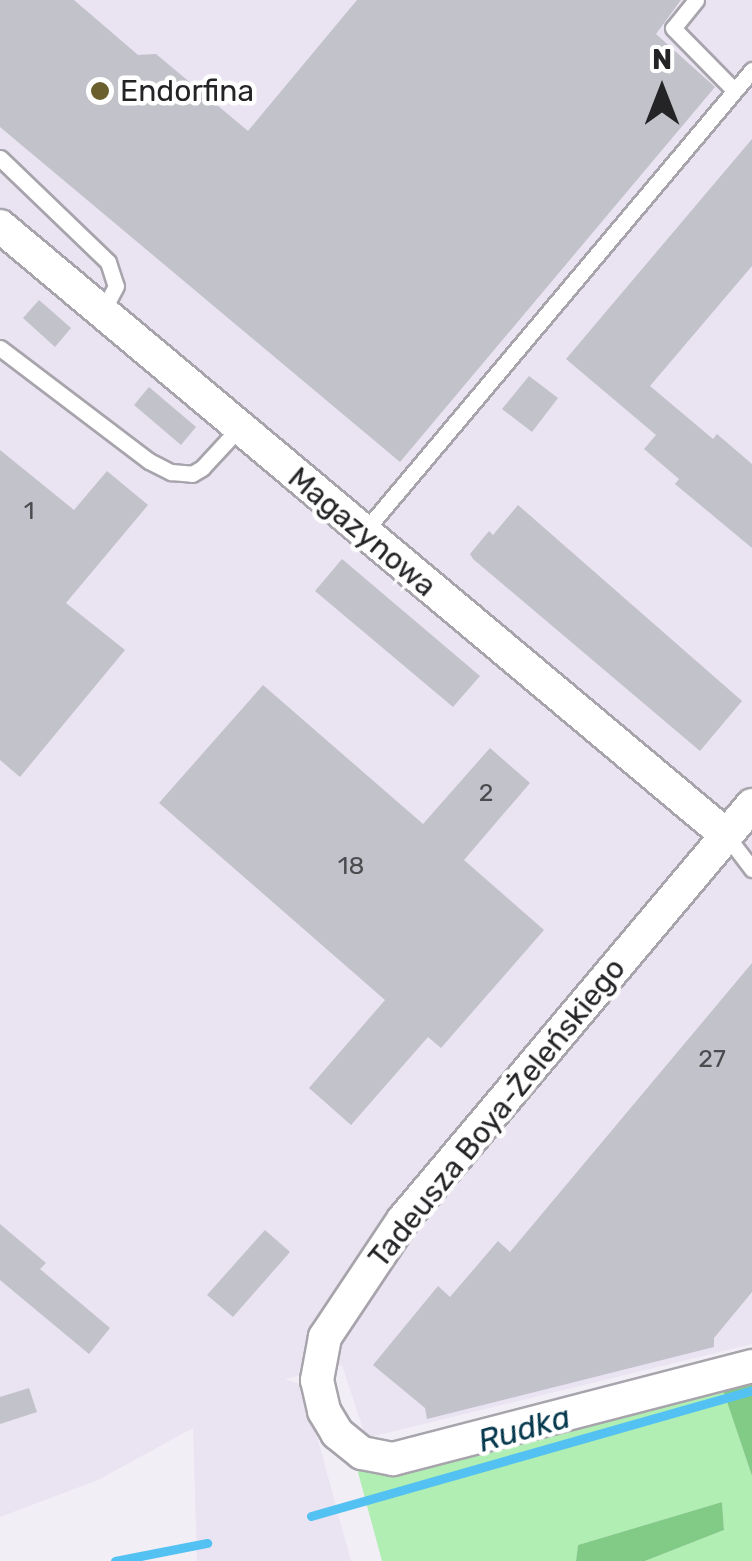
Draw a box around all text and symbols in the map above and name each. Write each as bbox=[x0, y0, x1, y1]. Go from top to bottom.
north arrow bbox=[612, 40, 712, 140]
text: N bbox=[652, 43, 672, 76]
place label: Endorfina bbox=[120, 73, 254, 109]
marker: Endorfina bbox=[89, 80, 111, 102]
street label: Magazynowa bbox=[281, 460, 443, 604]
house number: 1 bbox=[24, 496, 34, 526]
house number: 2 bbox=[479, 778, 493, 808]
house number: 18 bbox=[338, 851, 364, 881]
street label: Tadeusza Boya-Żeleńskiego bbox=[361, 951, 633, 1275]
house number: 27 bbox=[698, 1044, 726, 1074]
water label: Rudka bbox=[473, 1398, 575, 1460]

